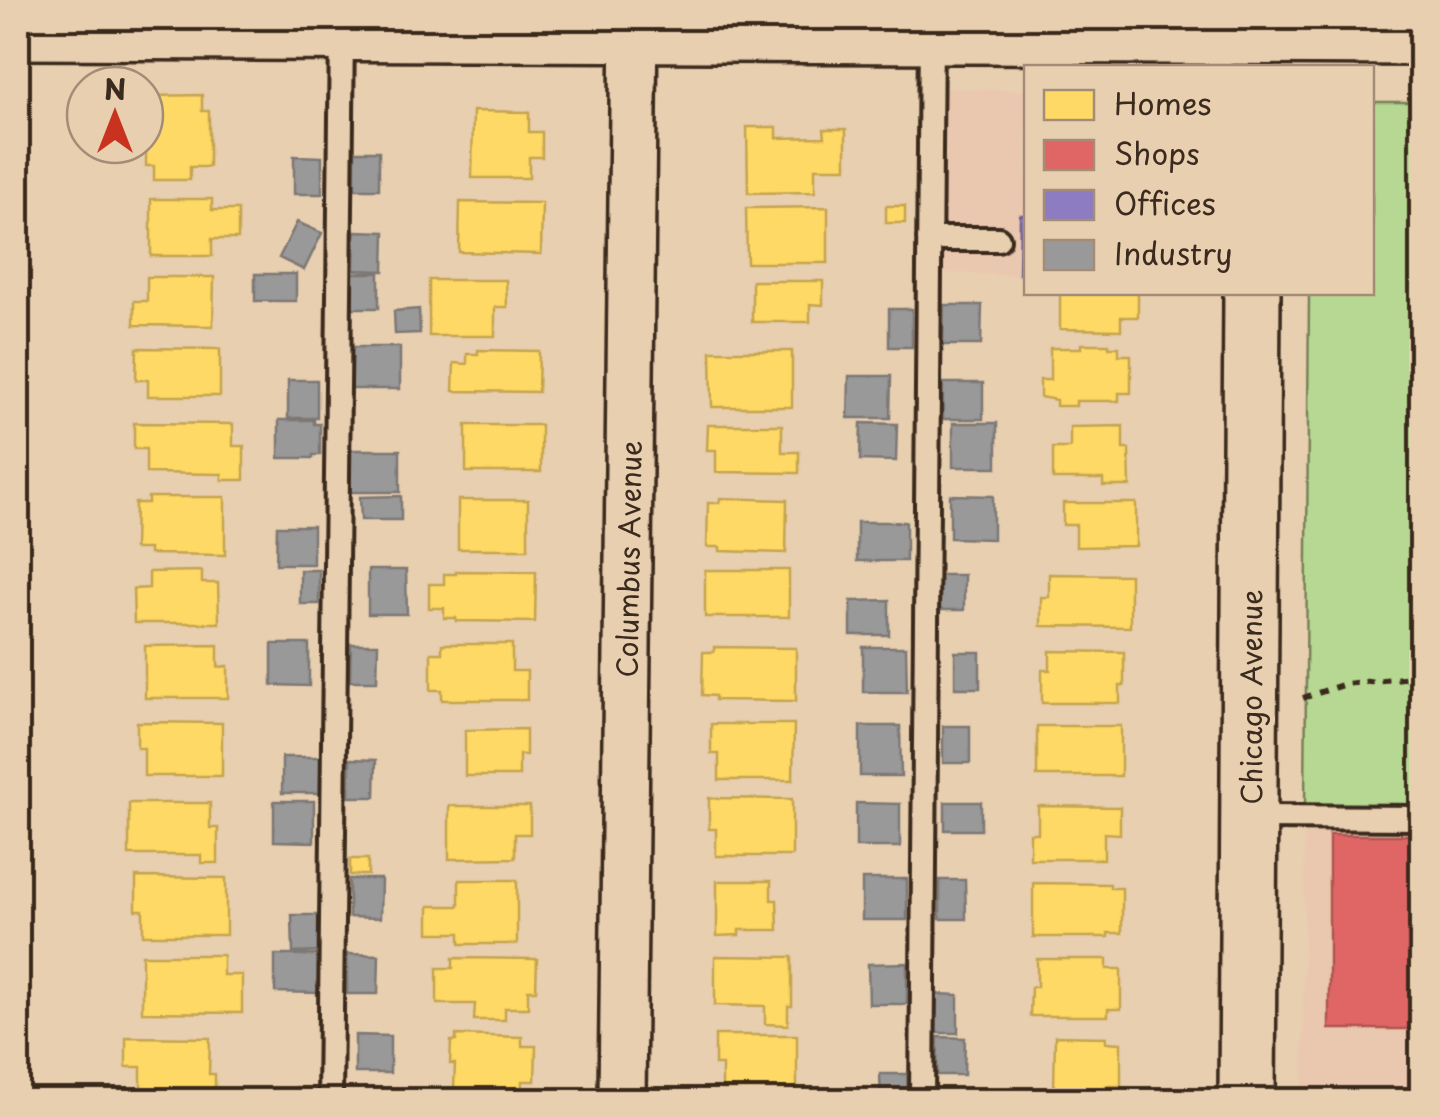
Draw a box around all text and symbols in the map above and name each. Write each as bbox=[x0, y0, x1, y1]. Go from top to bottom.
north arrow bbox=[65, 65, 165, 165]
legend bbox=[1024, 65, 1374, 295]
text: N bbox=[104, 67, 126, 110]
text: Homes bbox=[1114, 80, 1211, 125]
text: Shops bbox=[1114, 130, 1200, 175]
text: Offices bbox=[1114, 180, 1216, 225]
text: Industry bbox=[1114, 230, 1233, 275]
street label: Columbus Avenue bbox=[604, 440, 652, 678]
street label: Chicago Avenue bbox=[1229, 589, 1272, 805]

